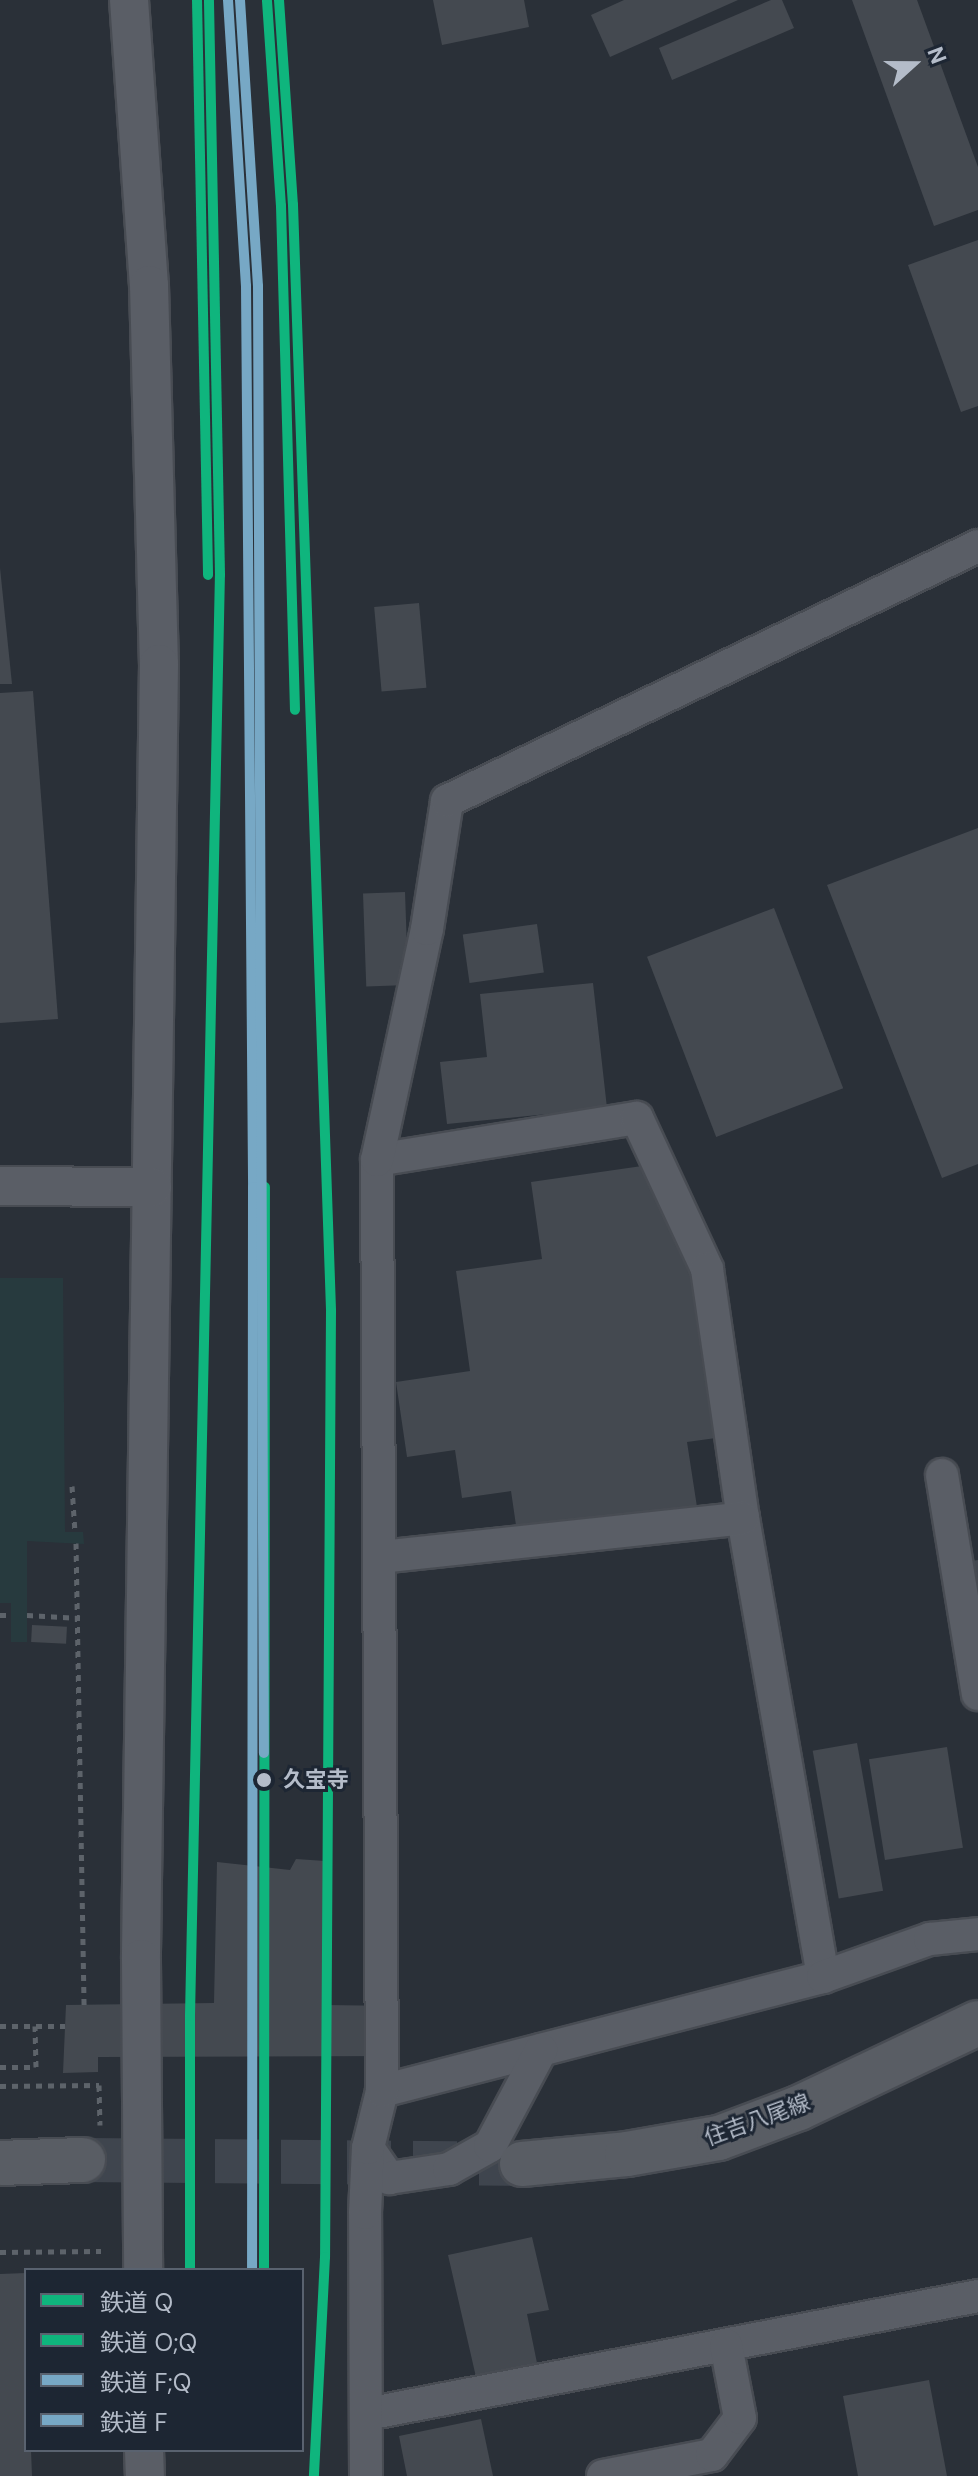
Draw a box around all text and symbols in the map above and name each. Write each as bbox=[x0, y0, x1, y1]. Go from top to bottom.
north arrow bbox=[874, 24, 954, 104]
text: N bbox=[920, 43, 953, 68]
place label: 久宝寺 bbox=[283, 1767, 349, 1793]
marker: 久宝寺 bbox=[252, 1768, 276, 1792]
street label: 住吉八尾線 bbox=[701, 2089, 813, 2151]
legend bbox=[24, 2268, 304, 2452]
text: 鉄道 Q bbox=[100, 2287, 173, 2318]
text: 鉄道 O;Q bbox=[100, 2327, 197, 2358]
text: 鉄道 F;Q bbox=[100, 2367, 191, 2398]
text: 鉄道 F bbox=[100, 2407, 167, 2438]

